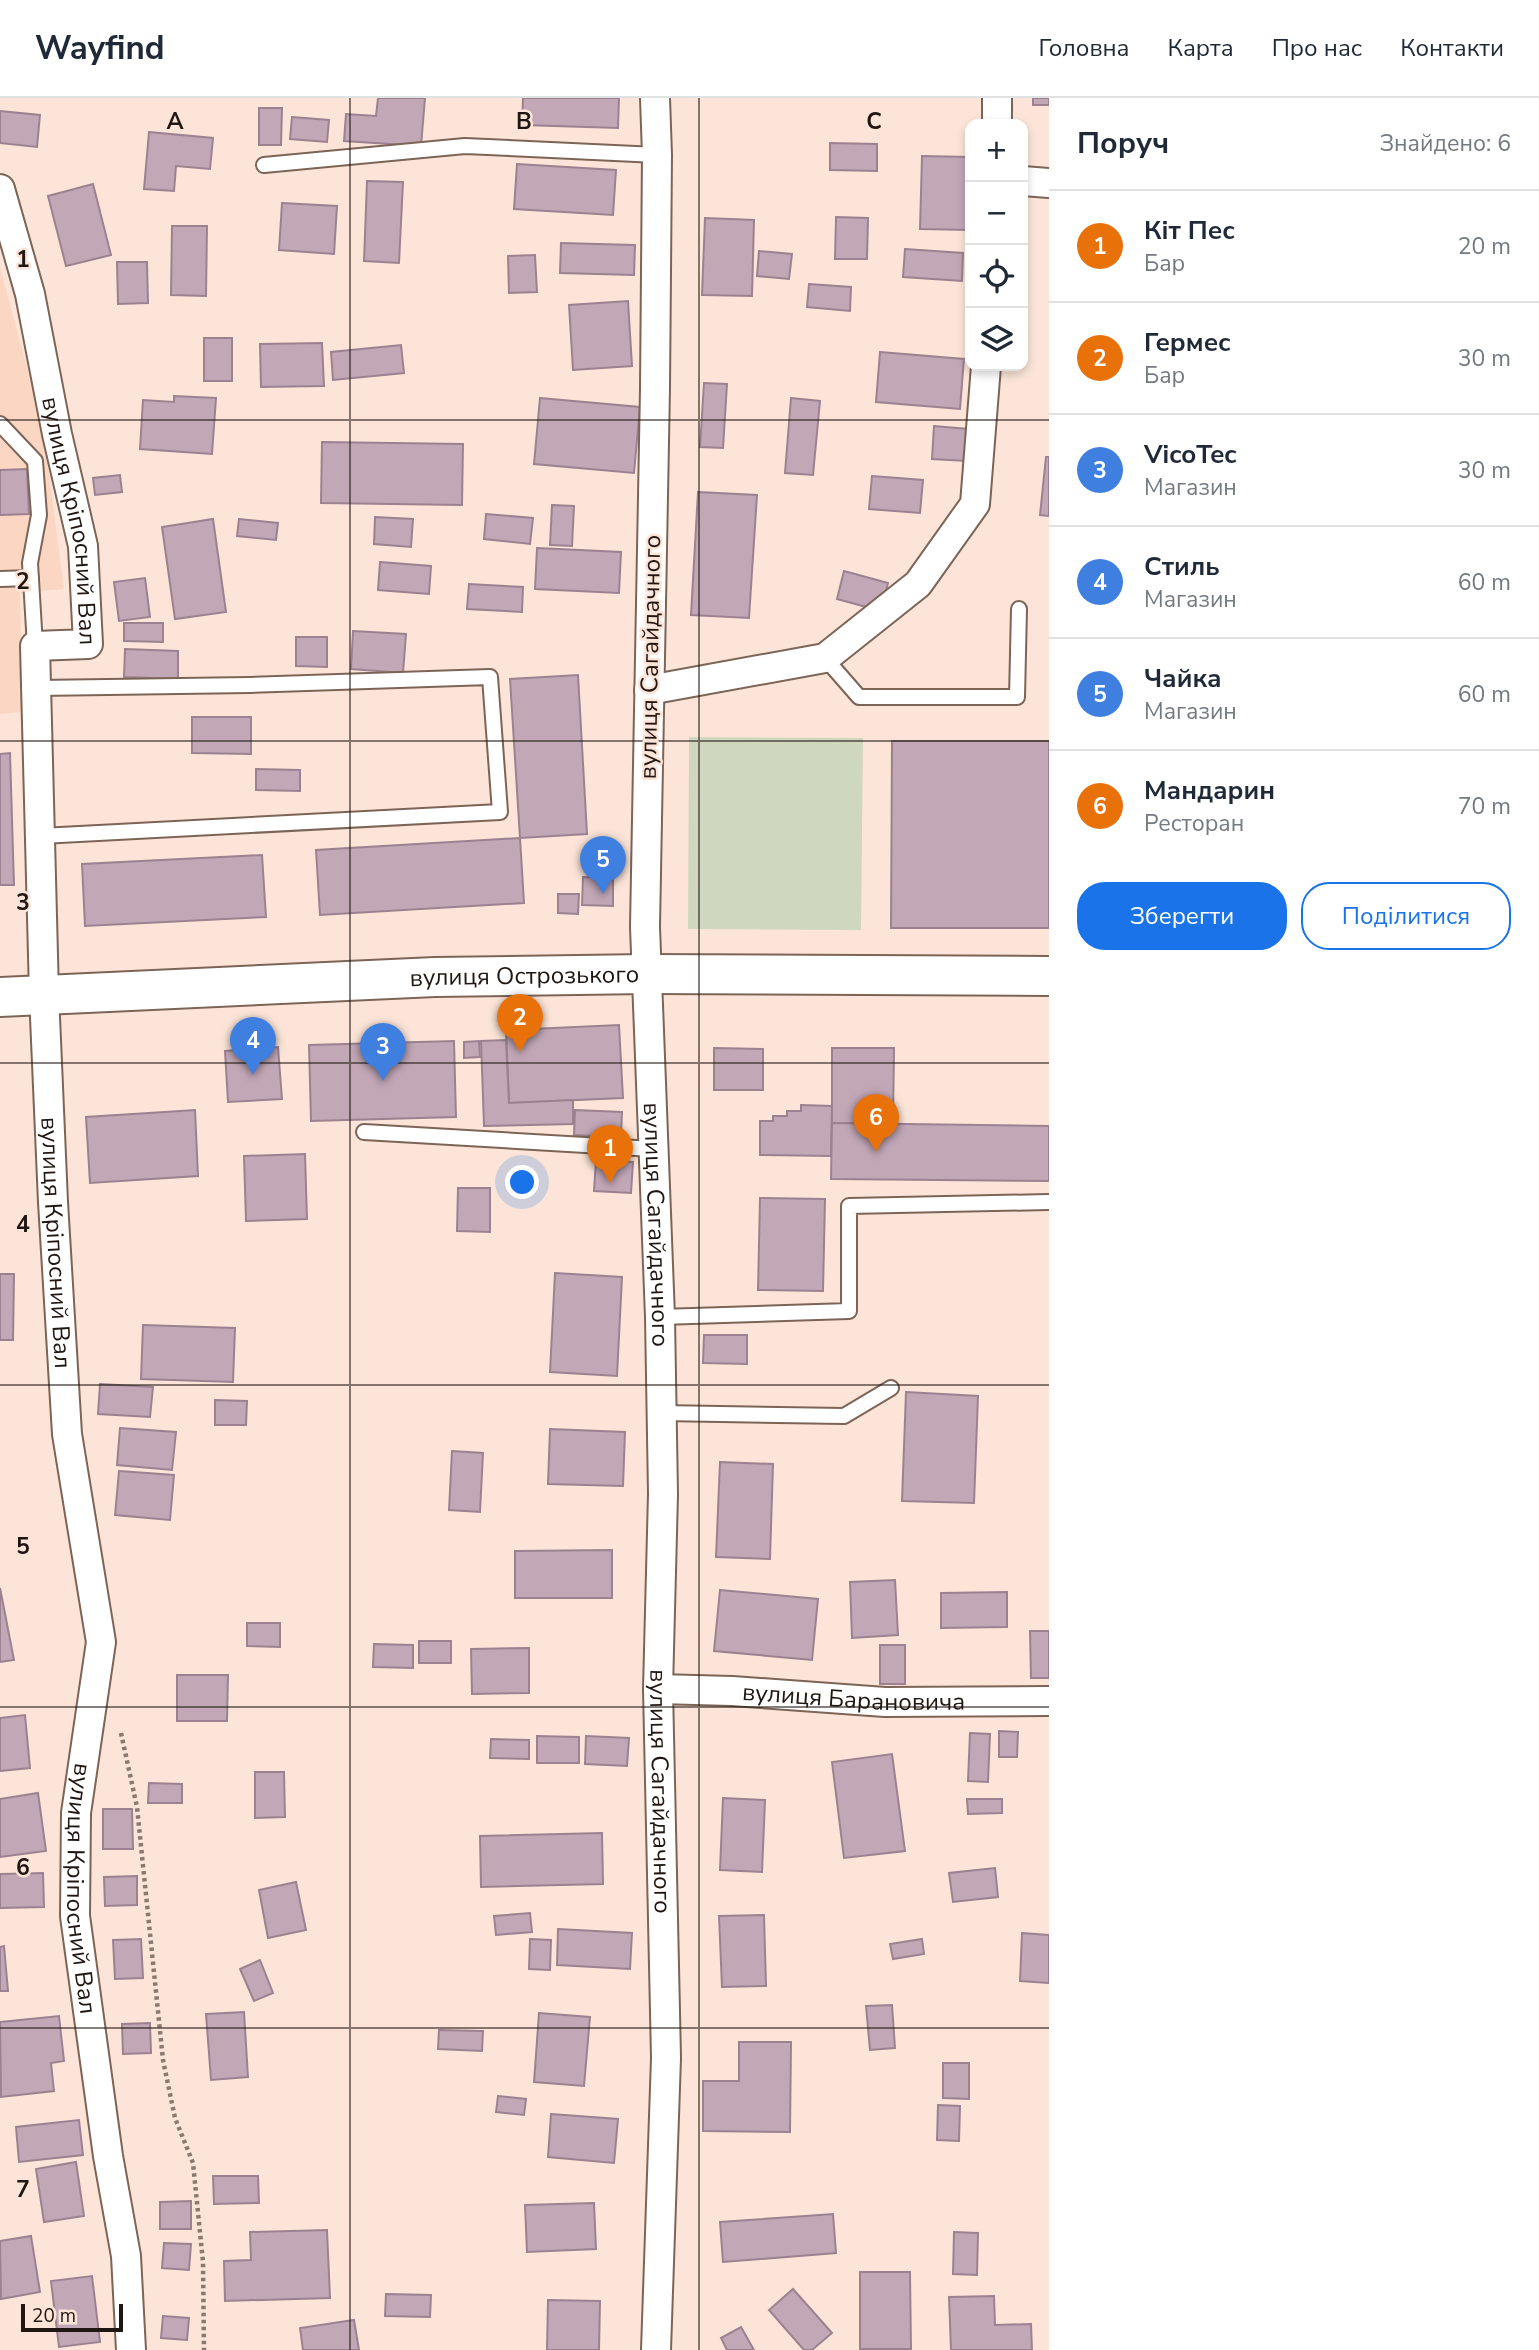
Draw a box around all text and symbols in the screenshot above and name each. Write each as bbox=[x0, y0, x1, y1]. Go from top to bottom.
text: Wayfind bbox=[35, 26, 165, 71]
text: Головна bbox=[1039, 32, 1130, 64]
text: Карта bbox=[1168, 32, 1234, 64]
text: Про нас bbox=[1272, 32, 1362, 64]
text: Контакти bbox=[1400, 32, 1504, 64]
text: A bbox=[166, 106, 184, 137]
text: B bbox=[516, 106, 532, 137]
text: C bbox=[866, 106, 882, 137]
map controls bbox=[965, 119, 1028, 371]
button: + bbox=[965, 119, 1028, 182]
text: Поруч bbox=[1077, 123, 1169, 164]
text: Знайдено: 6 bbox=[1379, 128, 1511, 159]
button: − bbox=[965, 182, 1028, 245]
text: Кіт Пес bbox=[1144, 213, 1235, 248]
text: 1 bbox=[1093, 231, 1107, 262]
text: 20 m bbox=[1458, 231, 1511, 262]
text: 1 bbox=[16, 244, 30, 275]
button: locate bbox=[965, 245, 1028, 308]
text: Бар bbox=[1144, 248, 1185, 279]
button: layers bbox=[965, 308, 1028, 371]
text: Гермес bbox=[1144, 325, 1231, 360]
text: 2 bbox=[1093, 343, 1107, 374]
text: 30 m bbox=[1458, 343, 1511, 374]
text: Бар bbox=[1144, 360, 1185, 391]
street label: вулиця Кріпосний Вал bbox=[34, 394, 104, 646]
text: VicoTec bbox=[1144, 437, 1237, 472]
text: 3 bbox=[1093, 455, 1107, 486]
text: 30 m bbox=[1458, 455, 1511, 486]
text: Магазин bbox=[1144, 472, 1237, 503]
street label: вулиця Сагайдачного bbox=[632, 534, 668, 780]
text: Стиль bbox=[1144, 549, 1220, 584]
text: 2 bbox=[16, 566, 30, 597]
text: 4 bbox=[1093, 567, 1107, 598]
text: 60 m bbox=[1458, 567, 1511, 598]
text: Магазин bbox=[1144, 584, 1237, 615]
text: Чайка bbox=[1144, 661, 1222, 696]
text: 5 bbox=[1093, 679, 1107, 710]
text: 60 m bbox=[1458, 679, 1511, 710]
text: Магазин bbox=[1144, 696, 1237, 727]
text: Мандарин bbox=[1144, 773, 1275, 808]
text: 6 bbox=[1093, 791, 1107, 822]
text: 70 m bbox=[1458, 791, 1511, 822]
text: Ресторан bbox=[1144, 808, 1244, 839]
pin: 5 bbox=[580, 836, 626, 894]
button: Зберегти bbox=[1077, 882, 1287, 950]
button: Поділитися bbox=[1301, 882, 1511, 950]
text: 3 bbox=[16, 887, 30, 918]
street label: вулиця Острозького bbox=[409, 958, 640, 994]
pin: 2 bbox=[497, 994, 543, 1052]
pin: 4 bbox=[230, 1017, 276, 1075]
pin: 3 bbox=[360, 1023, 406, 1081]
pin: 6 bbox=[853, 1094, 899, 1152]
street label: вулиця Сагайдачного bbox=[636, 1102, 677, 1347]
street label: вулиця Кріпосний Вал bbox=[33, 1116, 79, 1369]
pin: 1 bbox=[587, 1125, 633, 1183]
your location bbox=[505, 1165, 539, 1199]
text: 4 bbox=[16, 1209, 30, 1240]
text: 5 bbox=[16, 1531, 30, 1562]
street label: вулиця Сагайдачного bbox=[642, 1669, 679, 1914]
street label: вулиця Барановича bbox=[741, 1676, 965, 1718]
street label: вулиця Кріпосний Вал bbox=[59, 1761, 104, 2016]
text: 6 bbox=[16, 1852, 30, 1883]
text: 7 bbox=[16, 2174, 30, 2205]
scale bar bbox=[21, 2301, 122, 2333]
text: 20 m bbox=[32, 2303, 76, 2329]

